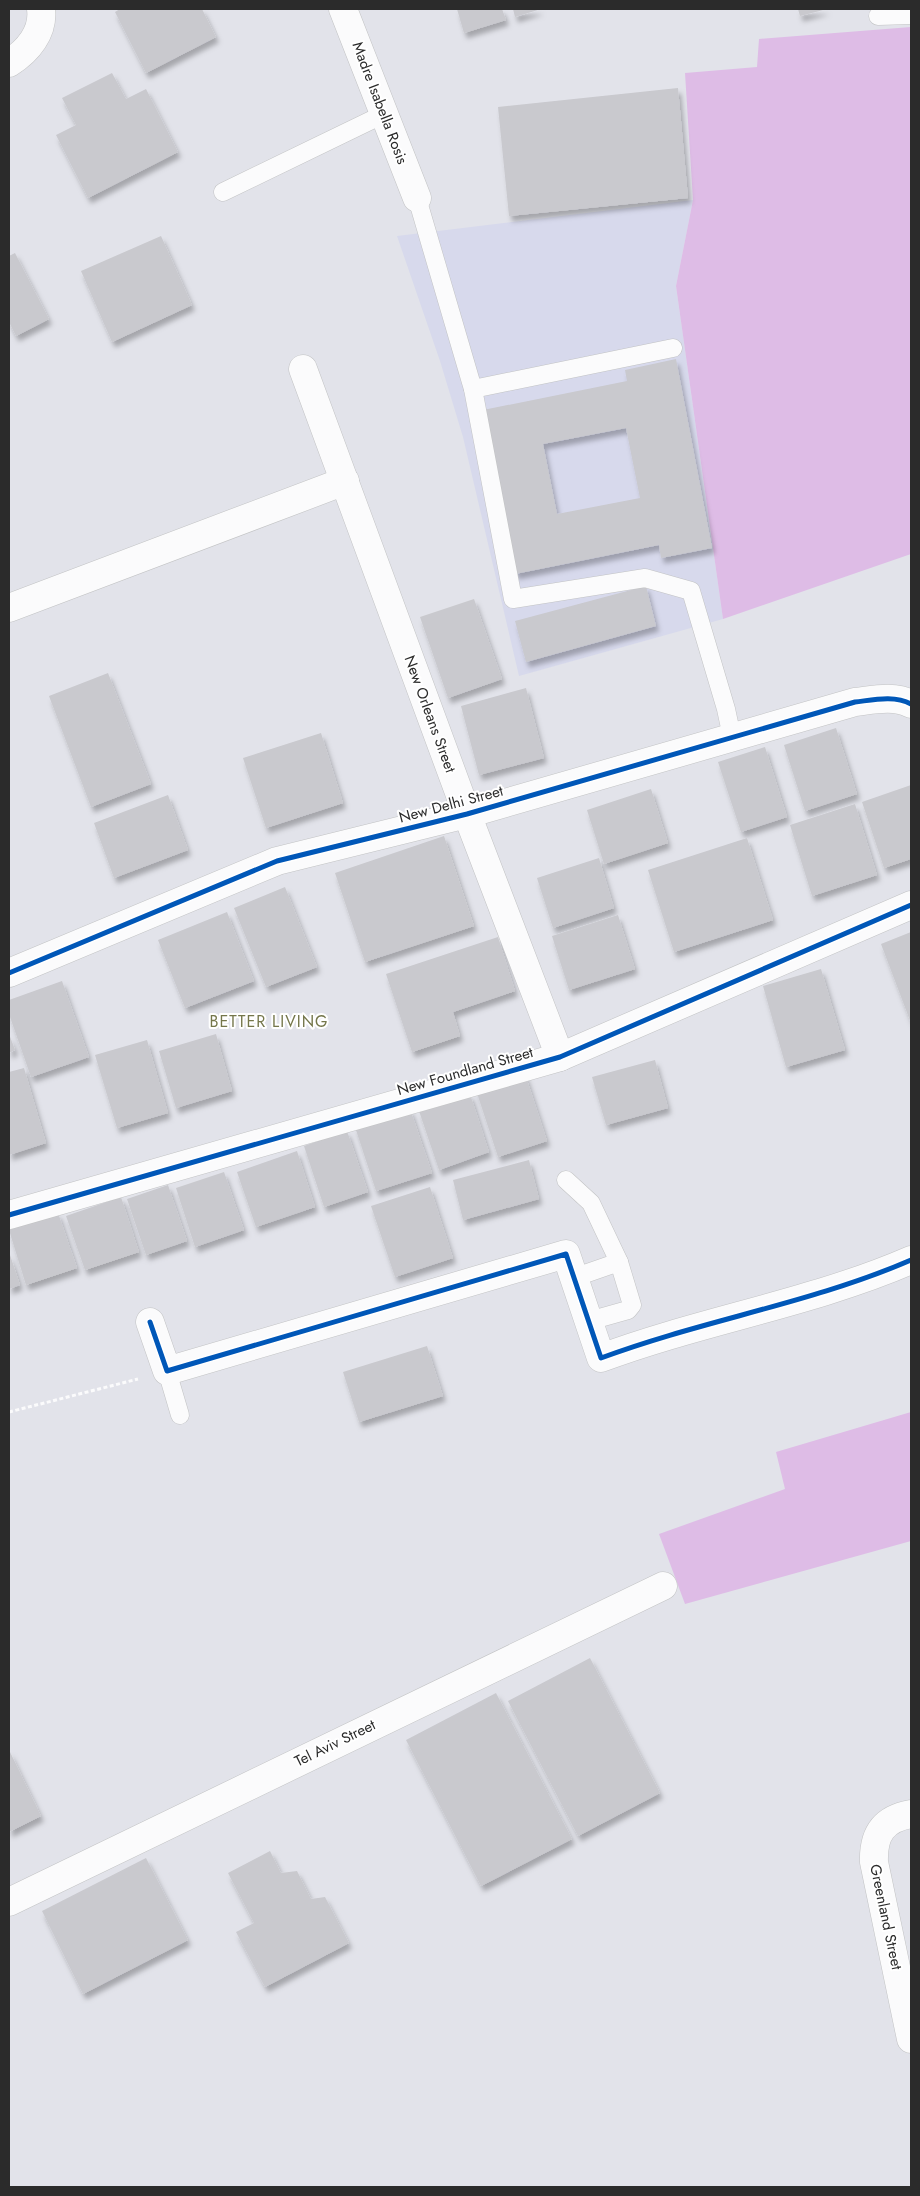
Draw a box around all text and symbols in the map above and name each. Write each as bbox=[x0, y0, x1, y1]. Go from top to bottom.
street label: Madre Isabella Rosis bbox=[347, 39, 413, 167]
street label: New Orleans Street bbox=[399, 652, 462, 776]
street label: New Delhi Street bbox=[396, 779, 506, 829]
district label: BETTER LIVING bbox=[209, 1010, 329, 1033]
street label: New Foundland Street bbox=[394, 1041, 536, 1101]
street label: Tel Aviv Street bbox=[291, 1714, 380, 1772]
street label: Greenland Street bbox=[864, 1862, 908, 1972]

